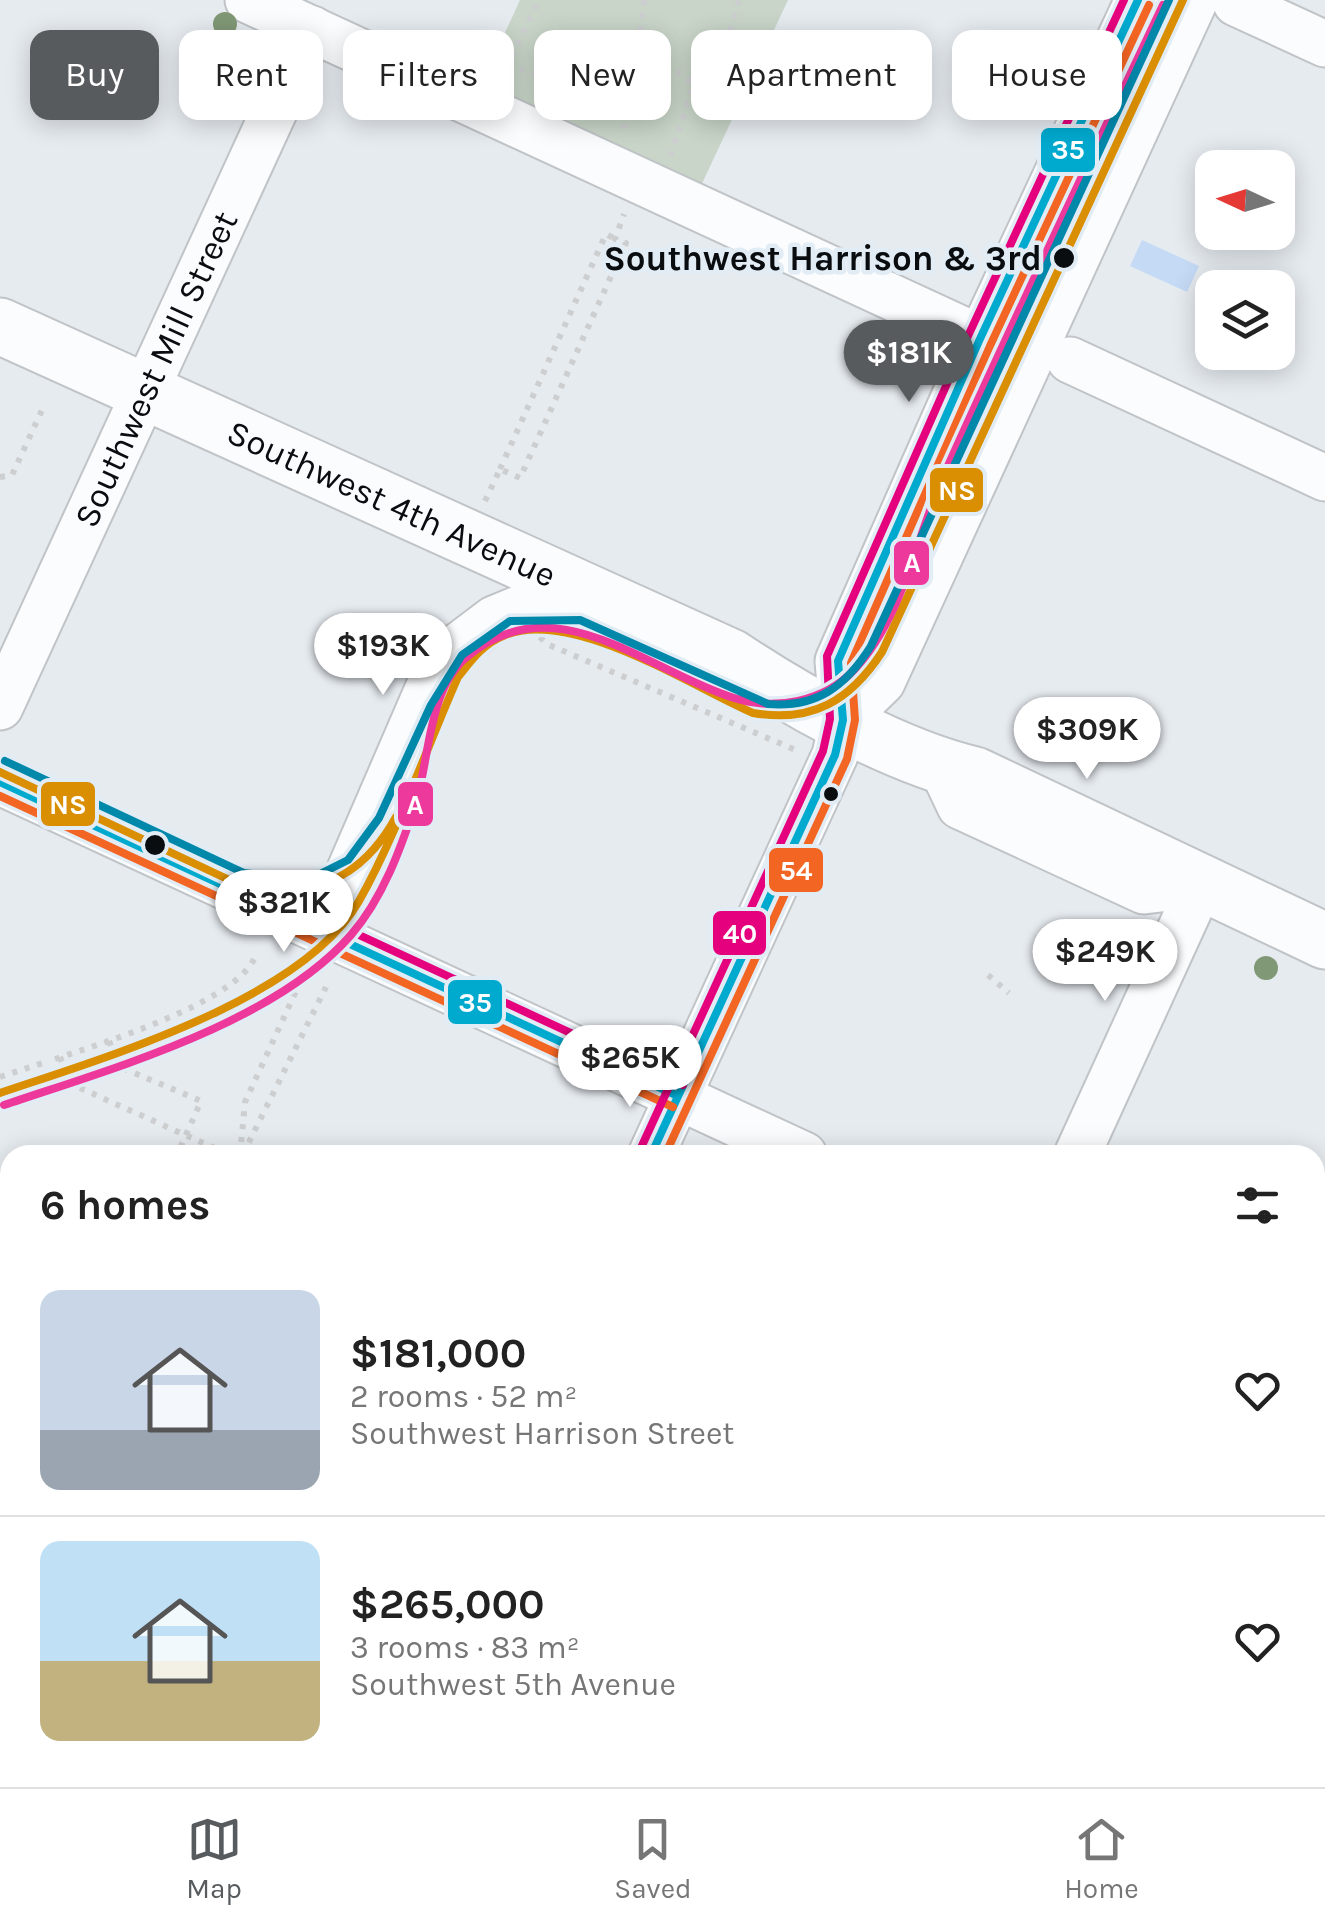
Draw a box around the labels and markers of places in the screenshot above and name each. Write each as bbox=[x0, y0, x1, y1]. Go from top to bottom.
place label: Southwest Harrison & 3rd bbox=[603, 238, 1042, 279]
marker: Southwest Harrison & 3rd bbox=[1051, 245, 1077, 271]
pin: $181K bbox=[839, 320, 979, 405]
pin: $193K bbox=[313, 613, 453, 698]
pin: $309K bbox=[1017, 697, 1157, 782]
unlabelled marker bbox=[821, 784, 841, 804]
unlabelled marker bbox=[142, 832, 168, 858]
pin: $321K bbox=[214, 870, 354, 955]
pin: $249K bbox=[1035, 919, 1175, 1004]
pin: $265K bbox=[560, 1025, 700, 1110]

